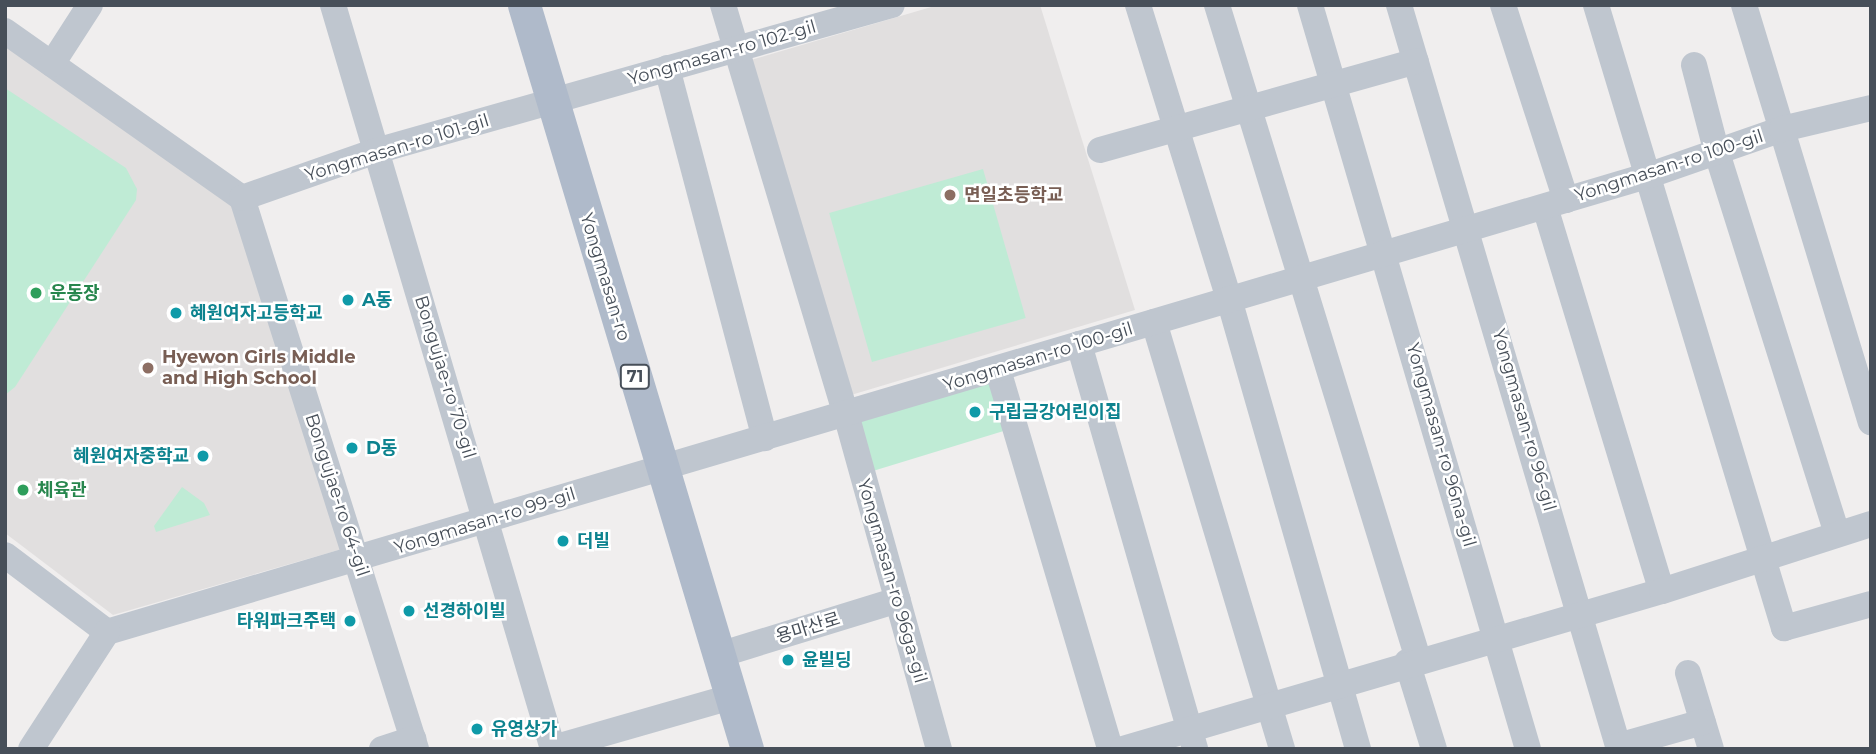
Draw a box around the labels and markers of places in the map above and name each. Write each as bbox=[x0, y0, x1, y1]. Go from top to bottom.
place label: 면일초등학교 bbox=[964, 184, 1063, 206]
marker: 면일초등학교 bbox=[942, 187, 958, 203]
place label: 운동장 bbox=[50, 282, 100, 304]
marker: 운동장 bbox=[28, 285, 44, 301]
place label: A동 bbox=[362, 289, 392, 311]
marker: A동 bbox=[340, 292, 356, 308]
place label: 혜원여자고등학교 bbox=[190, 302, 322, 324]
marker: 혜원여자고등학교 bbox=[168, 305, 184, 321]
place label: Hyewon Girls Middle and High School bbox=[162, 347, 355, 390]
marker: Hyewon Girls Middle and High School bbox=[140, 360, 156, 376]
place label: 구립금강어린이집 bbox=[989, 401, 1121, 423]
marker: 구립금강어린이집 bbox=[967, 404, 983, 420]
place label: D동 bbox=[366, 437, 397, 459]
marker: D동 bbox=[344, 440, 360, 456]
place label: 혜원여자중학교 bbox=[73, 445, 189, 467]
marker: 혜원여자중학교 bbox=[195, 448, 211, 464]
place label: 체육관 bbox=[37, 479, 87, 501]
marker: 체육관 bbox=[15, 482, 31, 498]
place label: 더빌 bbox=[577, 530, 610, 552]
marker: 더빌 bbox=[555, 533, 571, 549]
place label: 선경하이빌 bbox=[423, 600, 506, 622]
marker: 선경하이빌 bbox=[401, 603, 417, 619]
place label: 타워파크주택 bbox=[237, 610, 336, 632]
marker: 타워파크주택 bbox=[342, 613, 358, 629]
place label: 윤빌딩 bbox=[802, 649, 852, 671]
marker: 윤빌딩 bbox=[780, 652, 796, 668]
place label: 유영상가 bbox=[491, 718, 557, 740]
marker: 유영상가 bbox=[469, 721, 485, 737]

